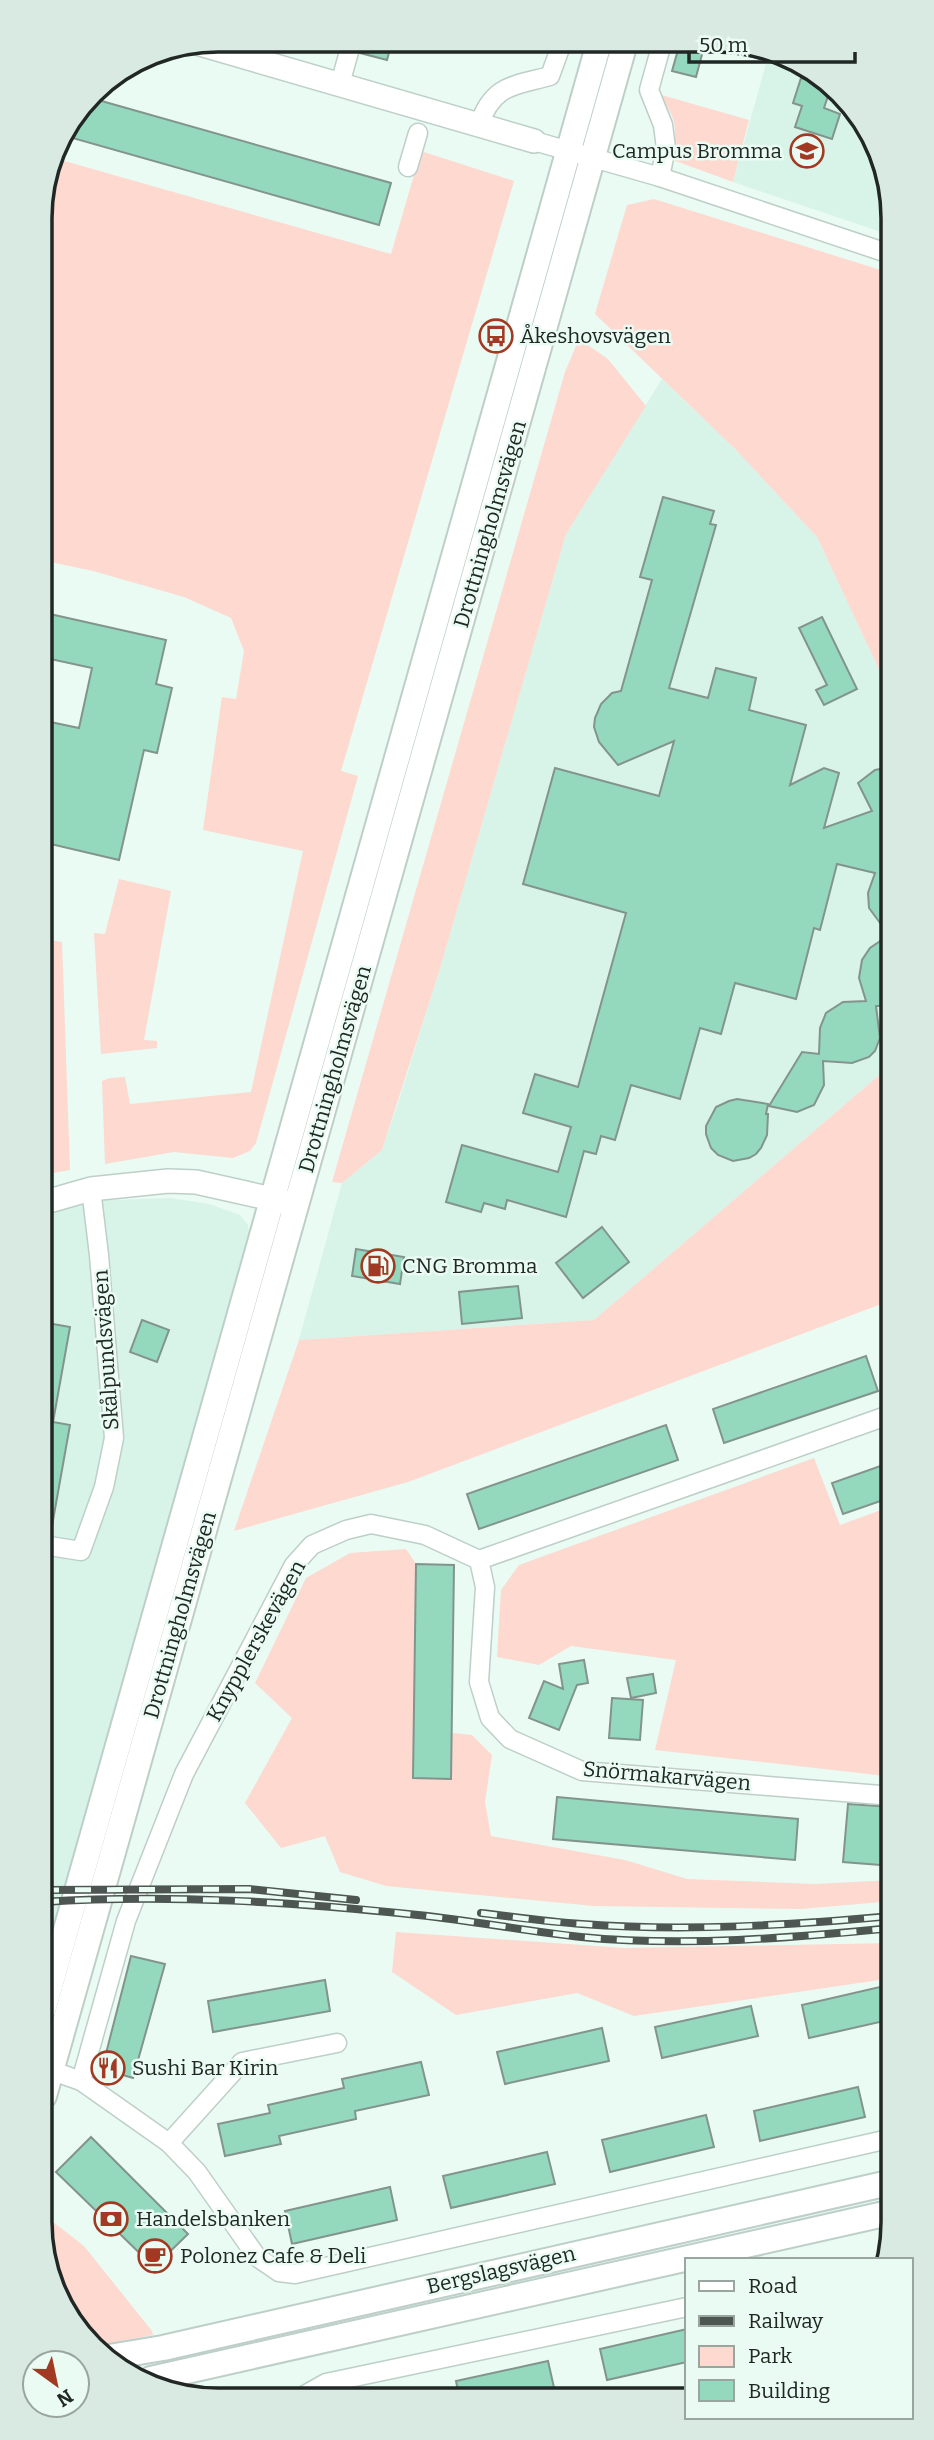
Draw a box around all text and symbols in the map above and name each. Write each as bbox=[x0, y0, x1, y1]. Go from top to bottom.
scale bar bbox=[689, 21, 855, 65]
text: 50 m bbox=[699, 32, 748, 58]
school or university icon: Campus Bromma bbox=[788, 132, 826, 170]
place label: Campus Bromma bbox=[612, 138, 783, 164]
bus stop icon: Åkeshovsvägen bbox=[477, 317, 515, 355]
place label: Åkeshovsvägen bbox=[520, 323, 671, 349]
street label: Drottningholmsvägen bbox=[448, 417, 532, 631]
street label: Drottningholmsvägen bbox=[293, 962, 377, 1176]
fuel station icon: CNG Bromma bbox=[359, 1247, 397, 1285]
place label: CNG Bromma bbox=[402, 1253, 538, 1279]
street label: Skålpundsvägen bbox=[87, 1269, 125, 1431]
street label: Drottningholmsvägen bbox=[138, 1508, 222, 1722]
street label: Knypplerskevägen bbox=[201, 1556, 311, 1726]
street label: Snörmakarvägen bbox=[582, 1756, 752, 1796]
restaurant icon: Sushi Bar Kirin bbox=[89, 2049, 127, 2087]
place label: Sushi Bar Kirin bbox=[132, 2055, 278, 2081]
bank icon: Handelsbanken bbox=[92, 2200, 130, 2238]
place label: Handelsbanken bbox=[136, 2206, 290, 2232]
cafe icon: Polonez Cafe & Deli bbox=[136, 2237, 174, 2275]
street label: Bergslagsvägen bbox=[424, 2240, 578, 2300]
place label: Polonez Cafe & Deli bbox=[180, 2243, 366, 2269]
legend bbox=[685, 2258, 913, 2419]
text: Road bbox=[748, 2273, 797, 2299]
text: Railway bbox=[748, 2308, 824, 2334]
text: Park bbox=[748, 2343, 792, 2369]
north arrow bbox=[21, 2349, 91, 2419]
text: Building bbox=[748, 2378, 831, 2404]
text: N bbox=[52, 2384, 77, 2412]

